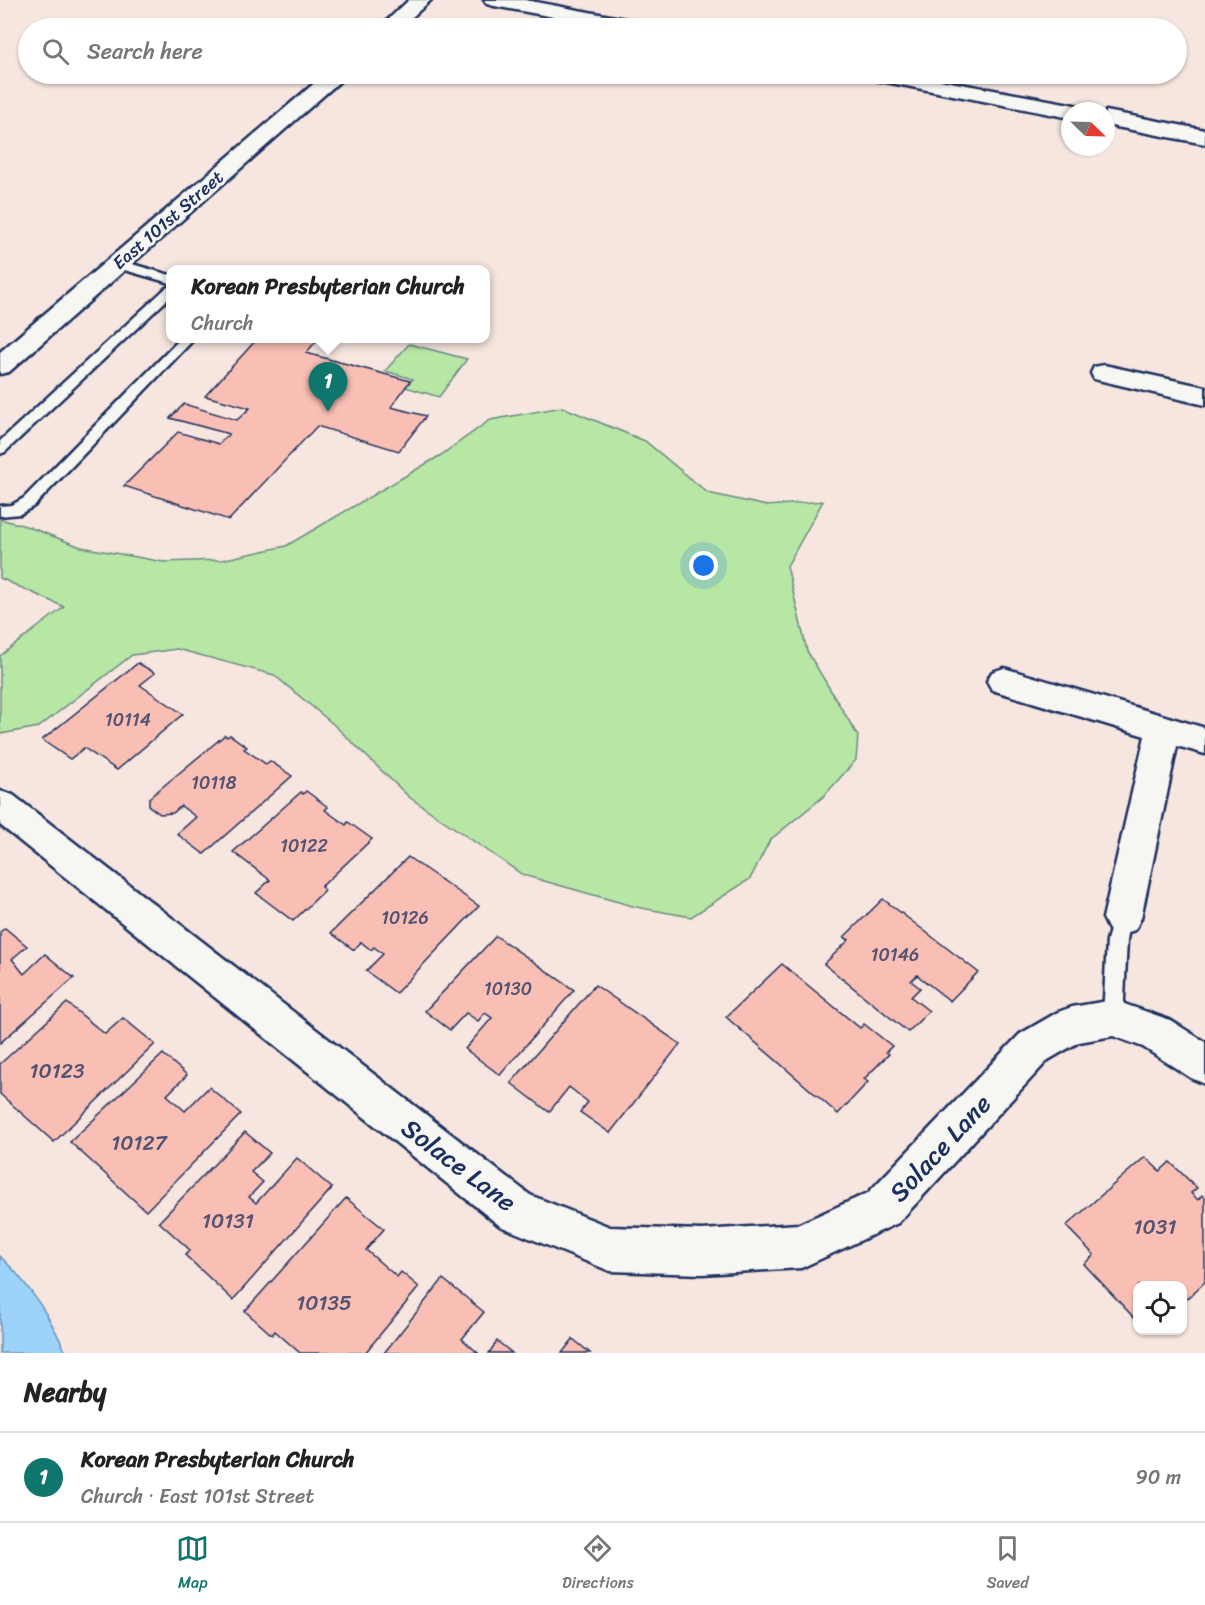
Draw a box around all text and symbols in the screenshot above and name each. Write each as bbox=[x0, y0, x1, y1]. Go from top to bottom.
search box bbox=[18, 18, 1187, 84]
text: Search here bbox=[87, 32, 203, 71]
icon: search bbox=[39, 35, 72, 68]
north arrow bbox=[1061, 102, 1115, 156]
street label: East 101st Street bbox=[105, 162, 231, 278]
popup bbox=[166, 265, 490, 343]
text: Korean Presbyterian Church bbox=[191, 267, 465, 306]
text: Church bbox=[191, 306, 254, 341]
pin: 1 bbox=[308, 362, 348, 412]
your location bbox=[689, 551, 718, 580]
house number: 10114 bbox=[105, 704, 151, 736]
house number: 10118 bbox=[191, 767, 237, 799]
house number: 10122 bbox=[280, 830, 328, 862]
house number: 10126 bbox=[381, 902, 429, 934]
house number: 10146 bbox=[871, 939, 919, 971]
house number: 10130 bbox=[484, 973, 532, 1005]
house number: 10123 bbox=[30, 1052, 85, 1090]
street label: Solace Lane bbox=[877, 1083, 1003, 1213]
street label: Solace Lane bbox=[391, 1106, 527, 1224]
house number: 10127 bbox=[111, 1124, 169, 1162]
house number: 10131 bbox=[202, 1202, 254, 1240]
house number: 1031 bbox=[1134, 1208, 1176, 1246]
map controls bbox=[1133, 1281, 1187, 1335]
button: locate bbox=[1133, 1281, 1187, 1335]
house number: 10135 bbox=[296, 1284, 352, 1322]
text: Nearby bbox=[24, 1369, 106, 1415]
text: Korean Presbyterian Church bbox=[81, 1440, 355, 1479]
text: 1 bbox=[39, 1460, 48, 1495]
text: 90 m bbox=[1136, 1460, 1181, 1495]
text: Church · East 101st Street bbox=[81, 1479, 314, 1514]
tab: Map bbox=[176, 1532, 209, 1597]
tab: Directions bbox=[562, 1532, 634, 1597]
tab: Saved bbox=[986, 1532, 1029, 1597]

